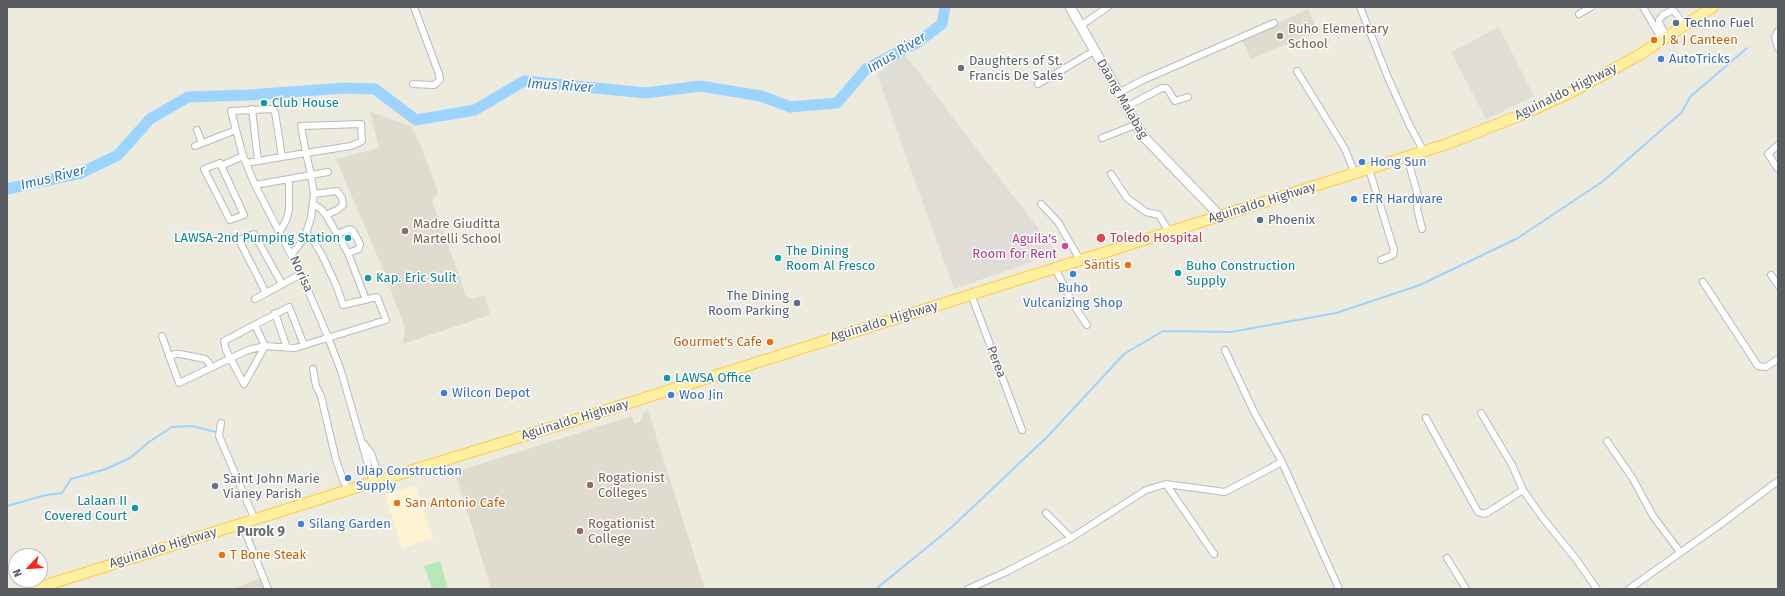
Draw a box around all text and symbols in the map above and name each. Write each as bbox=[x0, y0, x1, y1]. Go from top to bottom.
place label: Techno Fuel bbox=[1684, 15, 1754, 31]
marker: Techno Fuel bbox=[1671, 18, 1681, 28]
place label: Buho Elementary School bbox=[1288, 21, 1389, 52]
water label: Imus River bbox=[865, 29, 929, 77]
marker: Buho Elementary School bbox=[1275, 31, 1285, 41]
place label: J & J Canteen bbox=[1662, 32, 1738, 48]
marker: J & J Canteen bbox=[1649, 35, 1659, 45]
place label: AutoTricks bbox=[1669, 51, 1730, 67]
place label: Daughters of St. Francis De Sales bbox=[969, 53, 1063, 84]
marker: AutoTricks bbox=[1656, 54, 1666, 64]
street label: Daang Malabag bbox=[1093, 56, 1151, 142]
street label: Aguinaldo Highway bbox=[1512, 60, 1620, 124]
marker: Daughters of St. Francis De Sales bbox=[956, 63, 966, 73]
water label: Imus River bbox=[527, 75, 593, 97]
place label: Club House bbox=[272, 95, 339, 111]
marker: Club House bbox=[259, 98, 269, 108]
place label: Hong Sun bbox=[1370, 154, 1427, 170]
marker: Hong Sun bbox=[1357, 157, 1367, 167]
water label: Imus River bbox=[19, 162, 87, 194]
street label: Aguinaldo Highway bbox=[1206, 179, 1318, 227]
place label: EFR Hardware bbox=[1362, 191, 1443, 207]
marker: EFR Hardware bbox=[1349, 194, 1359, 204]
place label: Phoenix bbox=[1268, 212, 1315, 228]
marker: Phoenix bbox=[1255, 215, 1265, 225]
place label: Madre Giuditta Martelli School bbox=[413, 216, 501, 247]
marker: Madre Giuditta Martelli School bbox=[400, 226, 410, 236]
place label: LAWSA-2nd Pumping Station bbox=[174, 230, 340, 246]
place label: Toledo Hospital bbox=[1110, 230, 1202, 246]
place label: Aguila's Room for Rent bbox=[972, 231, 1057, 262]
marker: Toledo Hospital bbox=[1095, 232, 1107, 244]
marker: LAWSA-2nd Pumping Station bbox=[343, 233, 353, 243]
marker: Aguila's Room for Rent bbox=[1060, 241, 1070, 251]
place label: The Dining Room Al Fresco bbox=[786, 243, 875, 274]
street label: Norisa bbox=[286, 253, 316, 295]
marker: The Dining Room Al Fresco bbox=[773, 253, 783, 263]
place label: Säntis bbox=[1084, 257, 1120, 273]
place label: Buho Construction Supply bbox=[1186, 258, 1295, 289]
marker: Säntis bbox=[1123, 260, 1133, 270]
marker: Buho Construction Supply bbox=[1173, 268, 1183, 278]
marker: Buho Vulcanizing Shop bbox=[1068, 269, 1078, 279]
place label: Kap. Eric Sulit bbox=[376, 270, 457, 286]
marker: Kap. Eric Sulit bbox=[363, 273, 373, 283]
place label: Buho Vulcanizing Shop bbox=[1023, 280, 1123, 311]
place label: The Dining Room Parking bbox=[708, 288, 789, 319]
marker: The Dining Room Parking bbox=[792, 298, 802, 308]
street label: Aguinaldo Highway bbox=[828, 298, 940, 346]
place label: Gourmet's Cafe bbox=[673, 334, 762, 350]
marker: Gourmet's Cafe bbox=[765, 337, 775, 347]
street label: Perea bbox=[983, 344, 1009, 380]
place label: LAWSA Office bbox=[675, 370, 751, 386]
marker: LAWSA Office bbox=[662, 373, 672, 383]
place label: Wilcon Depot bbox=[452, 385, 530, 401]
place label: Woo Jin bbox=[679, 387, 723, 403]
marker: Wilcon Depot bbox=[439, 388, 449, 398]
marker: Woo Jin bbox=[666, 390, 676, 400]
street label: Aguinaldo Highway bbox=[519, 396, 631, 444]
place label: Ulap Construction Supply bbox=[356, 463, 462, 494]
place label: Rogationist Colleges bbox=[598, 470, 665, 501]
place label: Saint John Marie Vianey Parish bbox=[223, 471, 320, 502]
marker: Ulap Construction Supply bbox=[343, 473, 353, 483]
marker: Rogationist Colleges bbox=[585, 480, 595, 490]
marker: Saint John Marie Vianey Parish bbox=[210, 481, 220, 491]
place label: Lalaan II Covered Court bbox=[44, 493, 127, 524]
place label: San Antonio Cafe bbox=[405, 495, 505, 511]
marker: San Antonio Cafe bbox=[392, 498, 402, 508]
marker: Lalaan II Covered Court bbox=[130, 503, 140, 513]
place label: Silang Garden bbox=[309, 516, 391, 532]
place label: Rogationist College bbox=[588, 516, 655, 547]
marker: Silang Garden bbox=[296, 519, 306, 529]
street label: Aguinaldo Highway bbox=[107, 524, 219, 572]
district label: Purok 9 bbox=[237, 524, 285, 540]
marker: Rogationist College bbox=[575, 526, 585, 536]
place label: T Bone Steak bbox=[230, 547, 306, 563]
north arrow bbox=[8, 548, 48, 588]
marker: T Bone Steak bbox=[217, 550, 227, 560]
text: N bbox=[10, 567, 25, 579]

